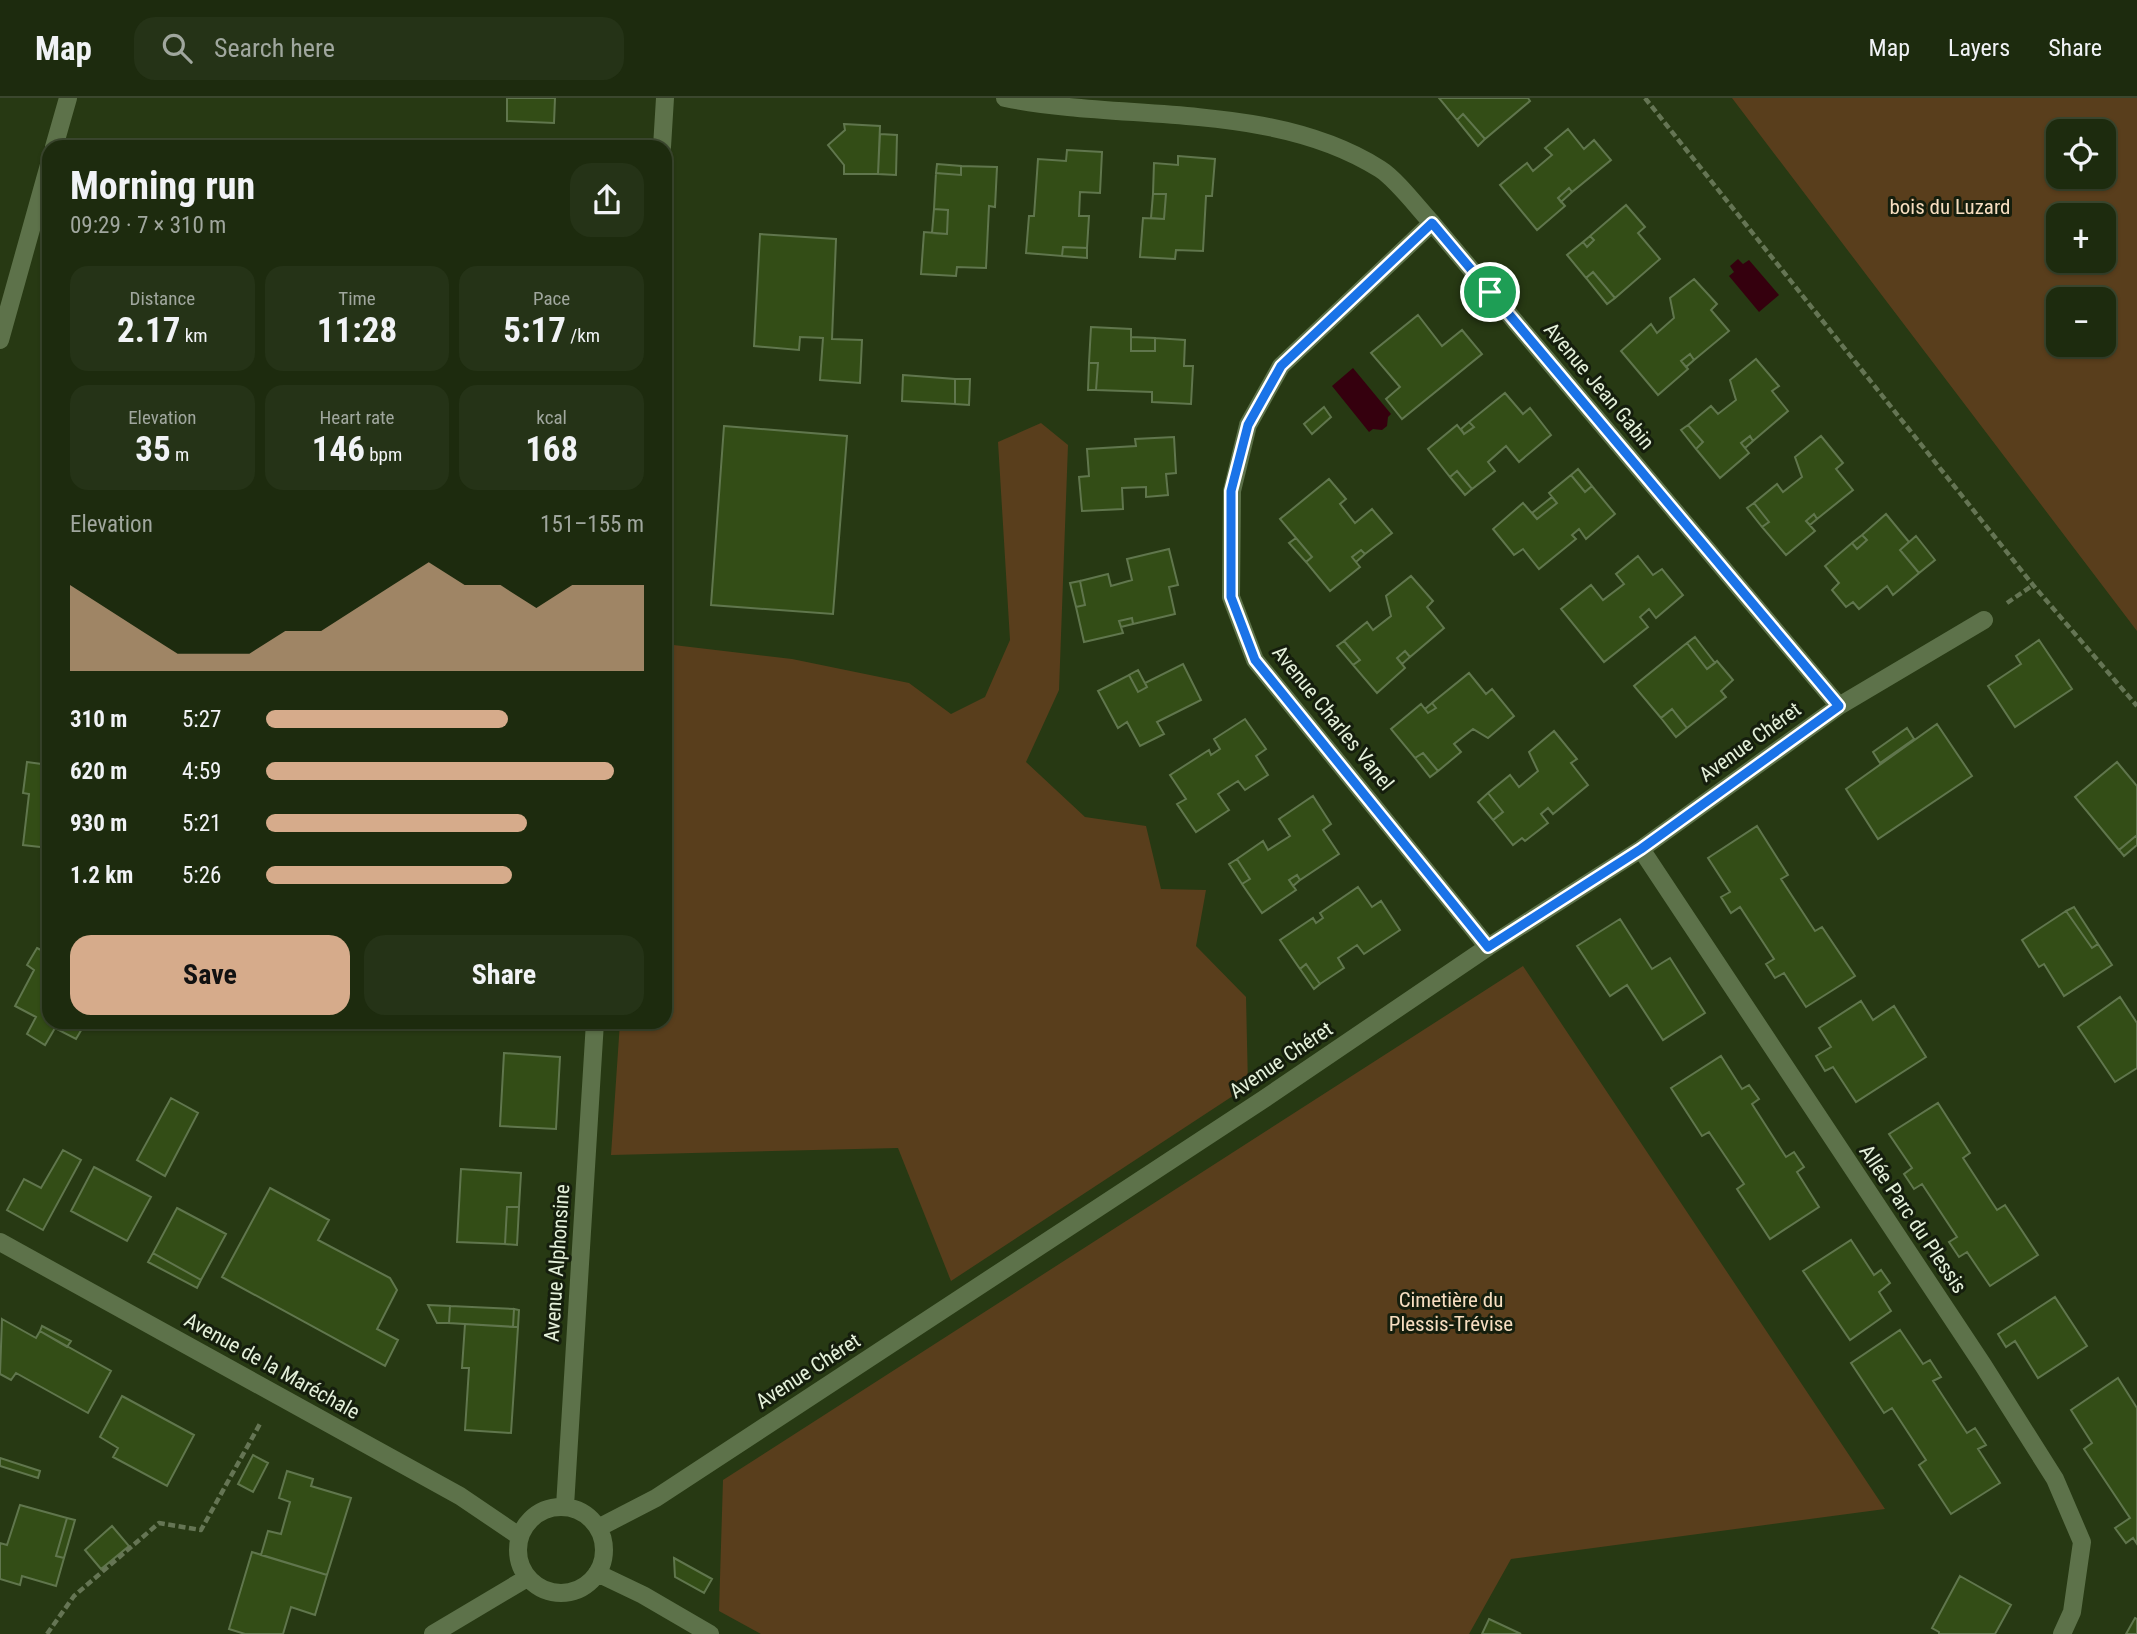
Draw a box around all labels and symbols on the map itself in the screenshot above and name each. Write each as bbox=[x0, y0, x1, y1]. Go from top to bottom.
park label: bois du Luzard bbox=[1889, 195, 2011, 219]
pin bbox=[1460, 262, 1520, 322]
street label: Avenue Jean Gabin bbox=[1539, 318, 1659, 454]
street label: Avenue Charles Vanel bbox=[1267, 641, 1399, 795]
street label: Avenue Chéret bbox=[1695, 697, 1805, 787]
street label: Avenue Chéret bbox=[1225, 1017, 1337, 1103]
street label: Allée Parc du Plessis bbox=[1854, 1140, 1972, 1298]
street label: Avenue Alphonsine bbox=[540, 1183, 574, 1343]
park label: Cimetière du Plessis-Trévise bbox=[1389, 1288, 1513, 1336]
street label: Avenue de la Maréchale bbox=[180, 1308, 364, 1424]
street label: Avenue Chéret bbox=[751, 1328, 865, 1414]

